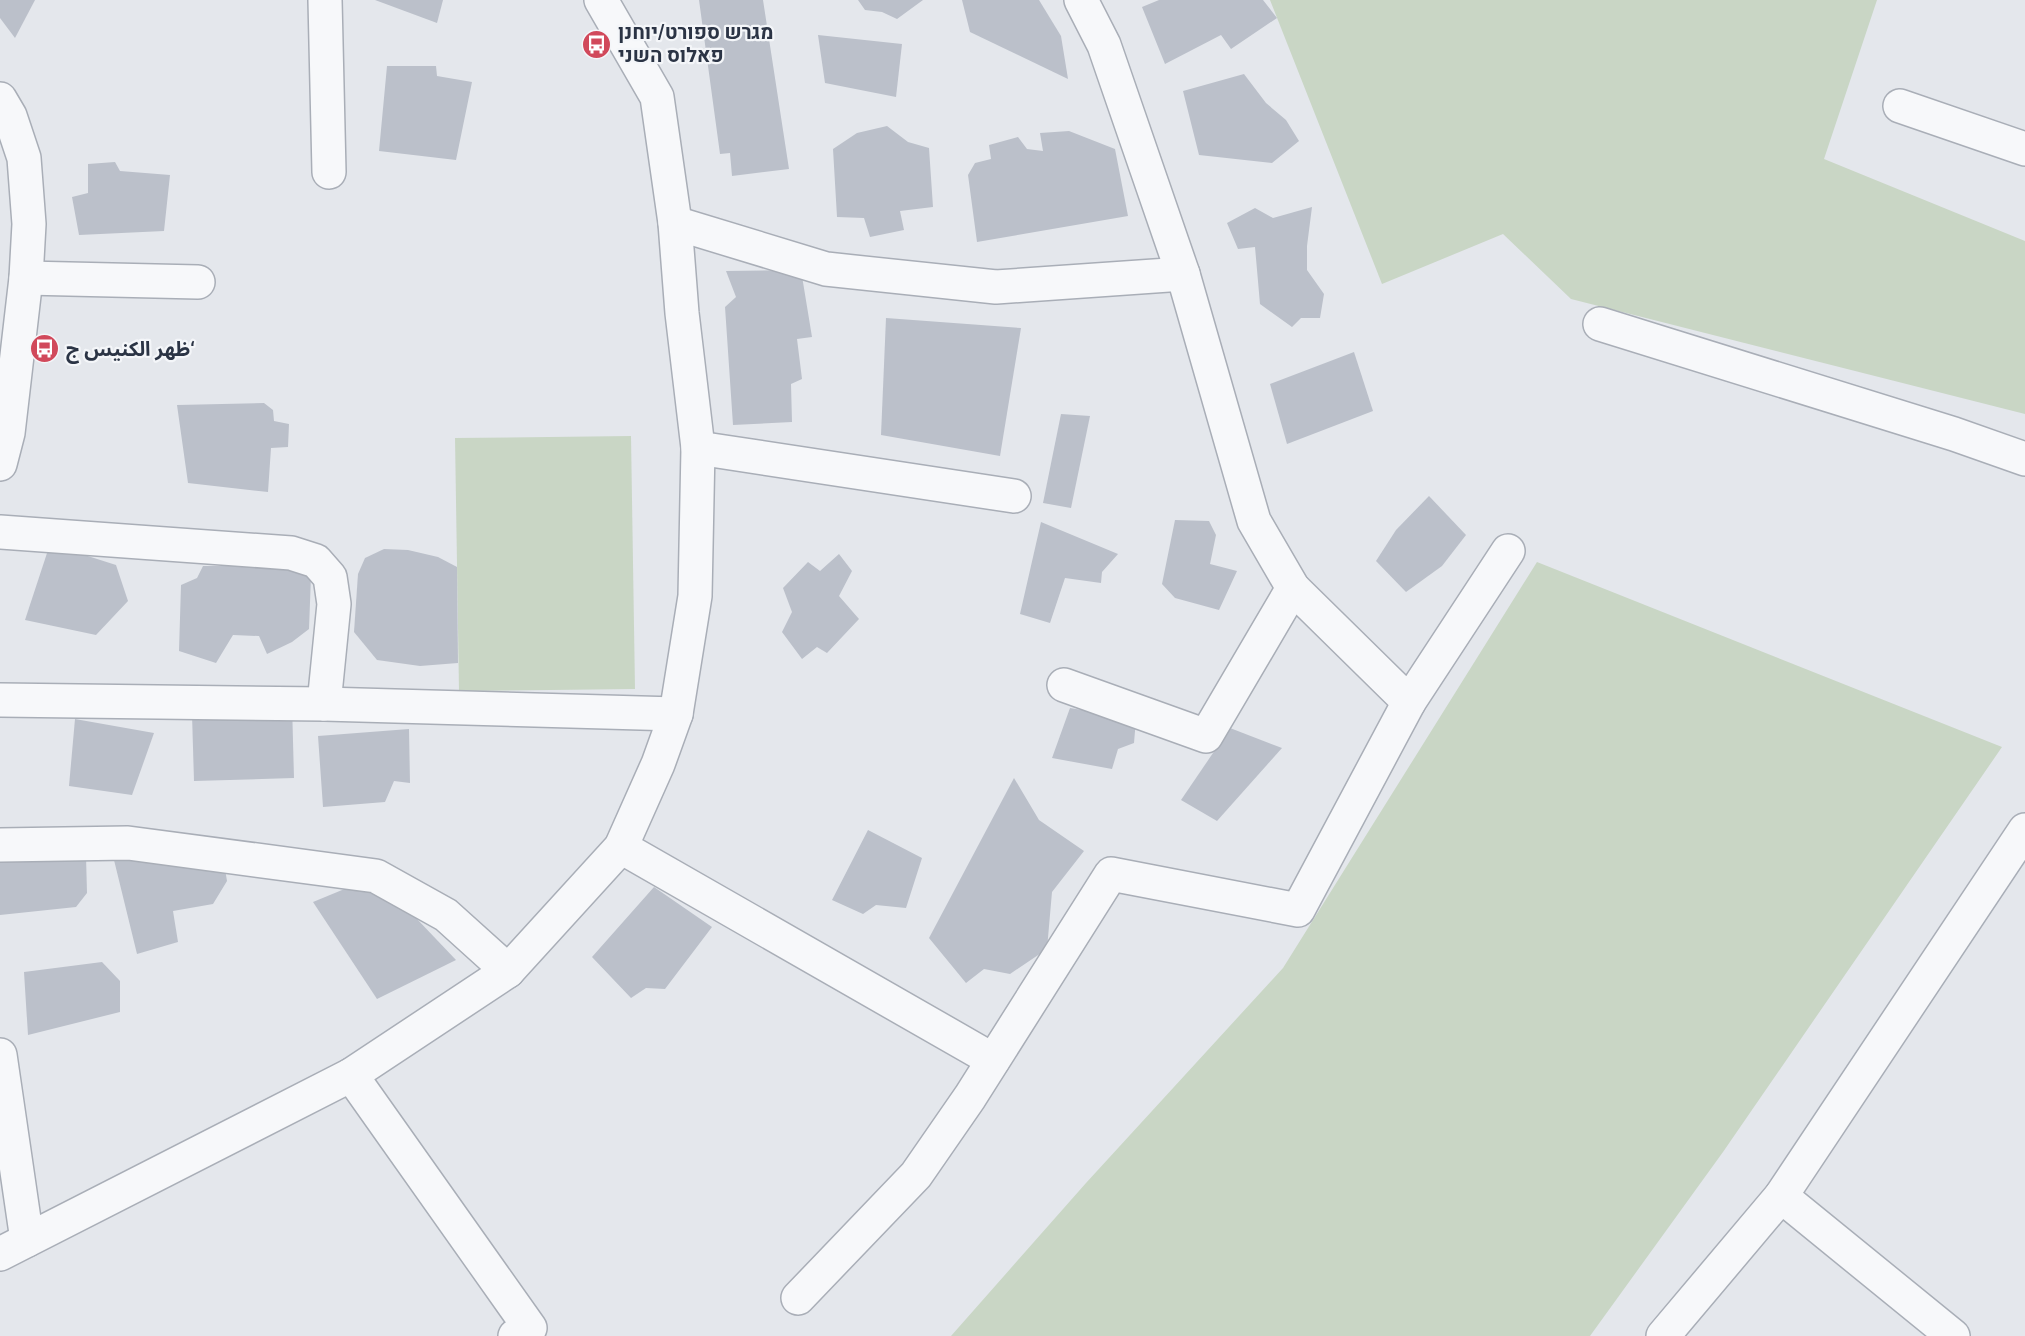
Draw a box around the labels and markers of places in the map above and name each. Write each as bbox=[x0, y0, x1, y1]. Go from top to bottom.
place label: מגרש ספורט/יוחנן פאלוס השני bbox=[618, 20, 774, 67]
bus stop icon: מגרש ספורט/יוחנן פאלוס השני bbox=[581, 28, 613, 60]
bus stop icon: ظهر الكنيس ج‘ bbox=[29, 333, 61, 365]
place label: ظهر الكنيس ج‘ bbox=[66, 337, 195, 364]

